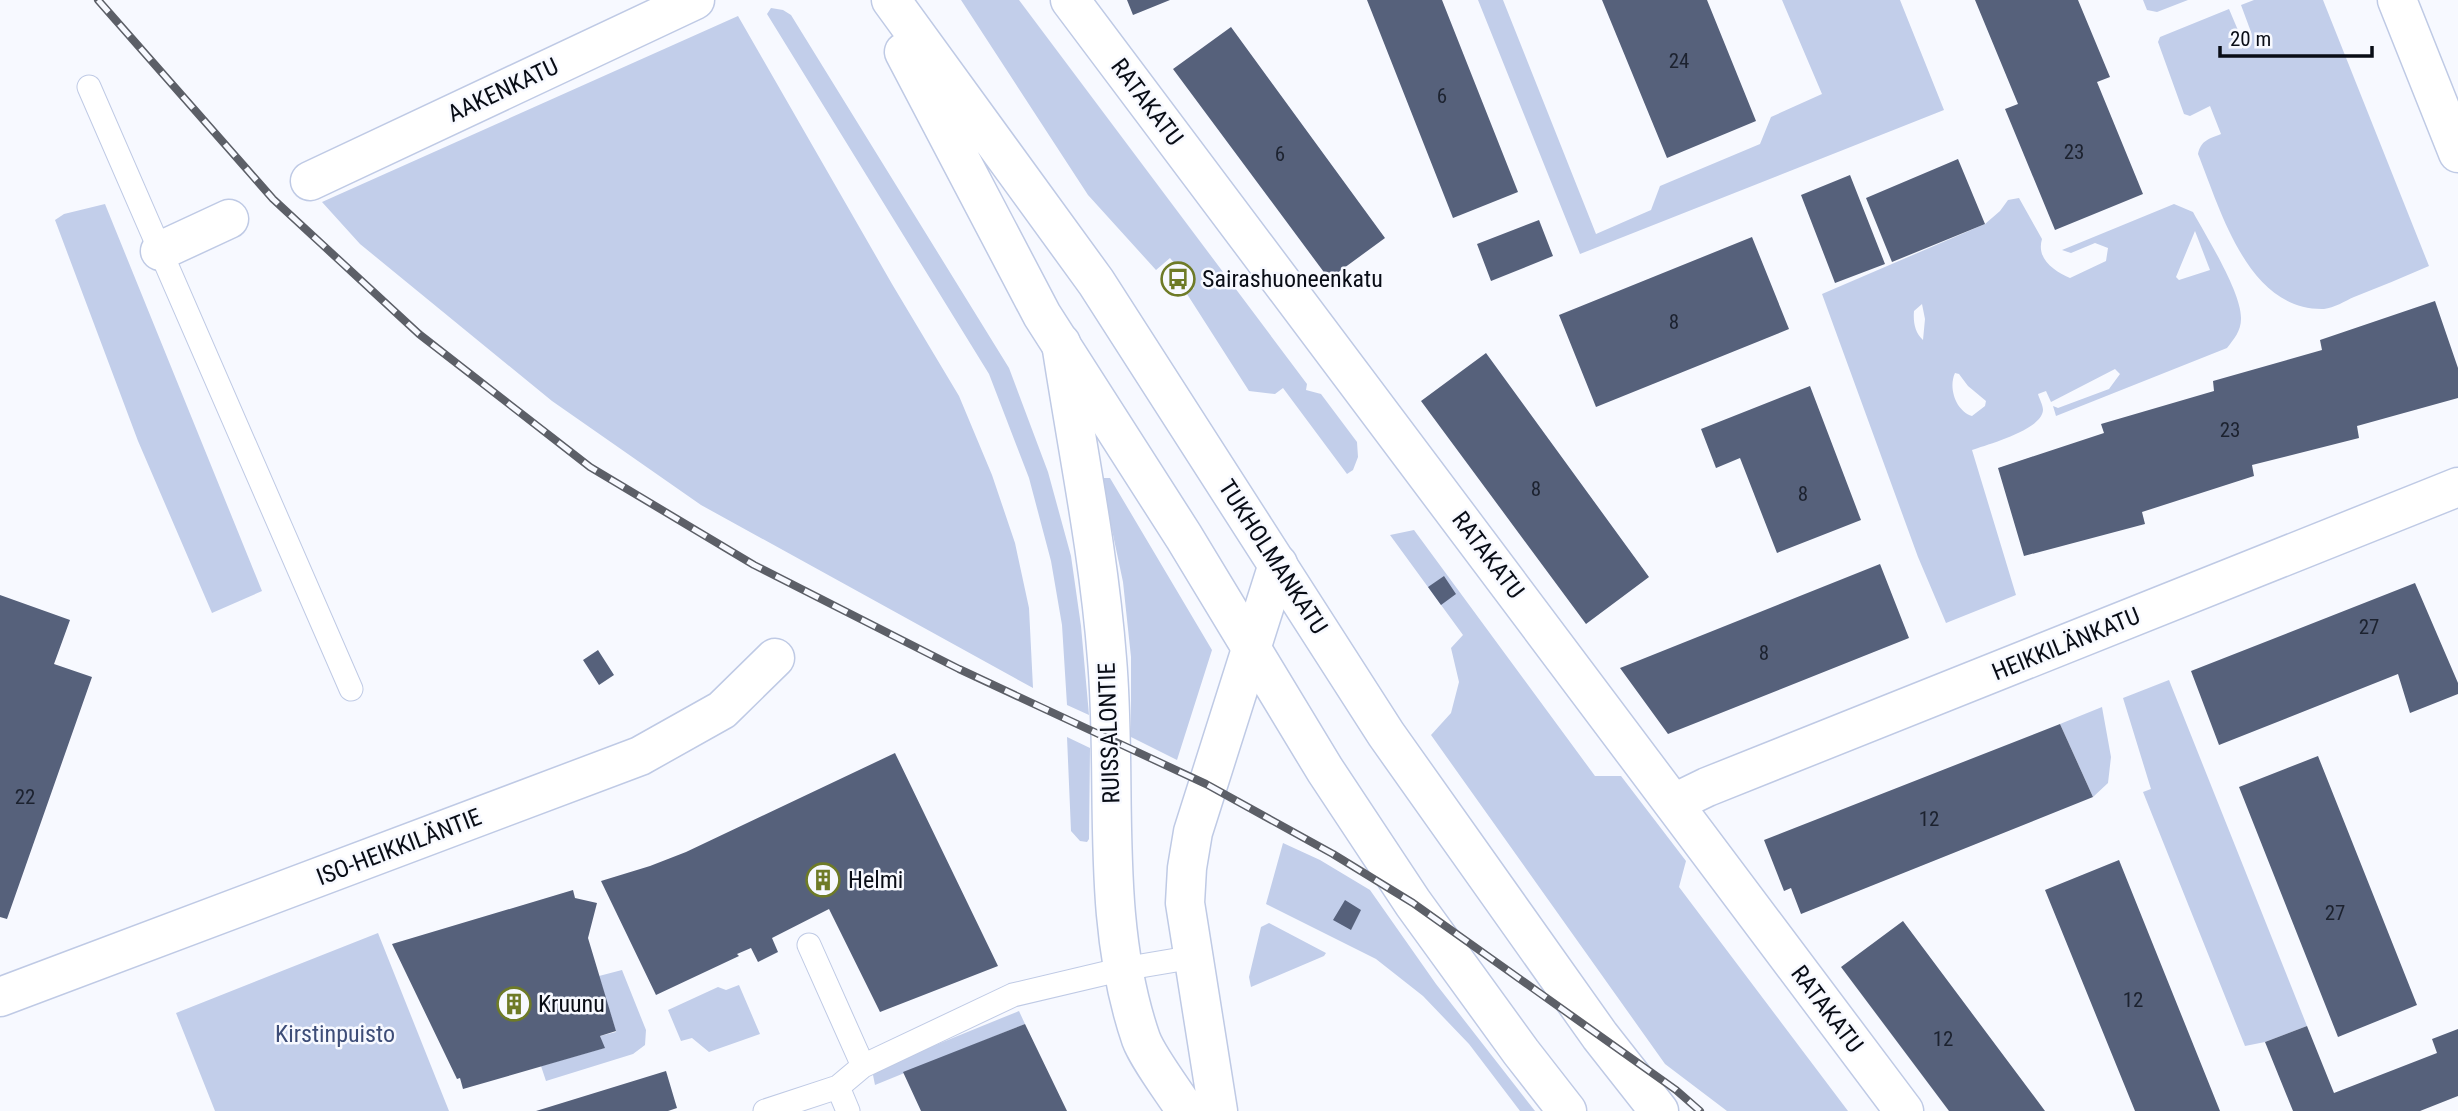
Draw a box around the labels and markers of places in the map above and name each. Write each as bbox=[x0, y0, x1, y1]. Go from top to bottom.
bus stop icon: Sairashuoneenkatu bbox=[1159, 260, 1197, 298]
place label: Sairashuoneenkatu bbox=[1202, 265, 1383, 293]
building icon: Helmi bbox=[804, 861, 842, 899]
place label: Helmi bbox=[848, 866, 903, 894]
building icon: Kruunu bbox=[495, 985, 533, 1023]
place label: Kruunu bbox=[538, 990, 605, 1018]

